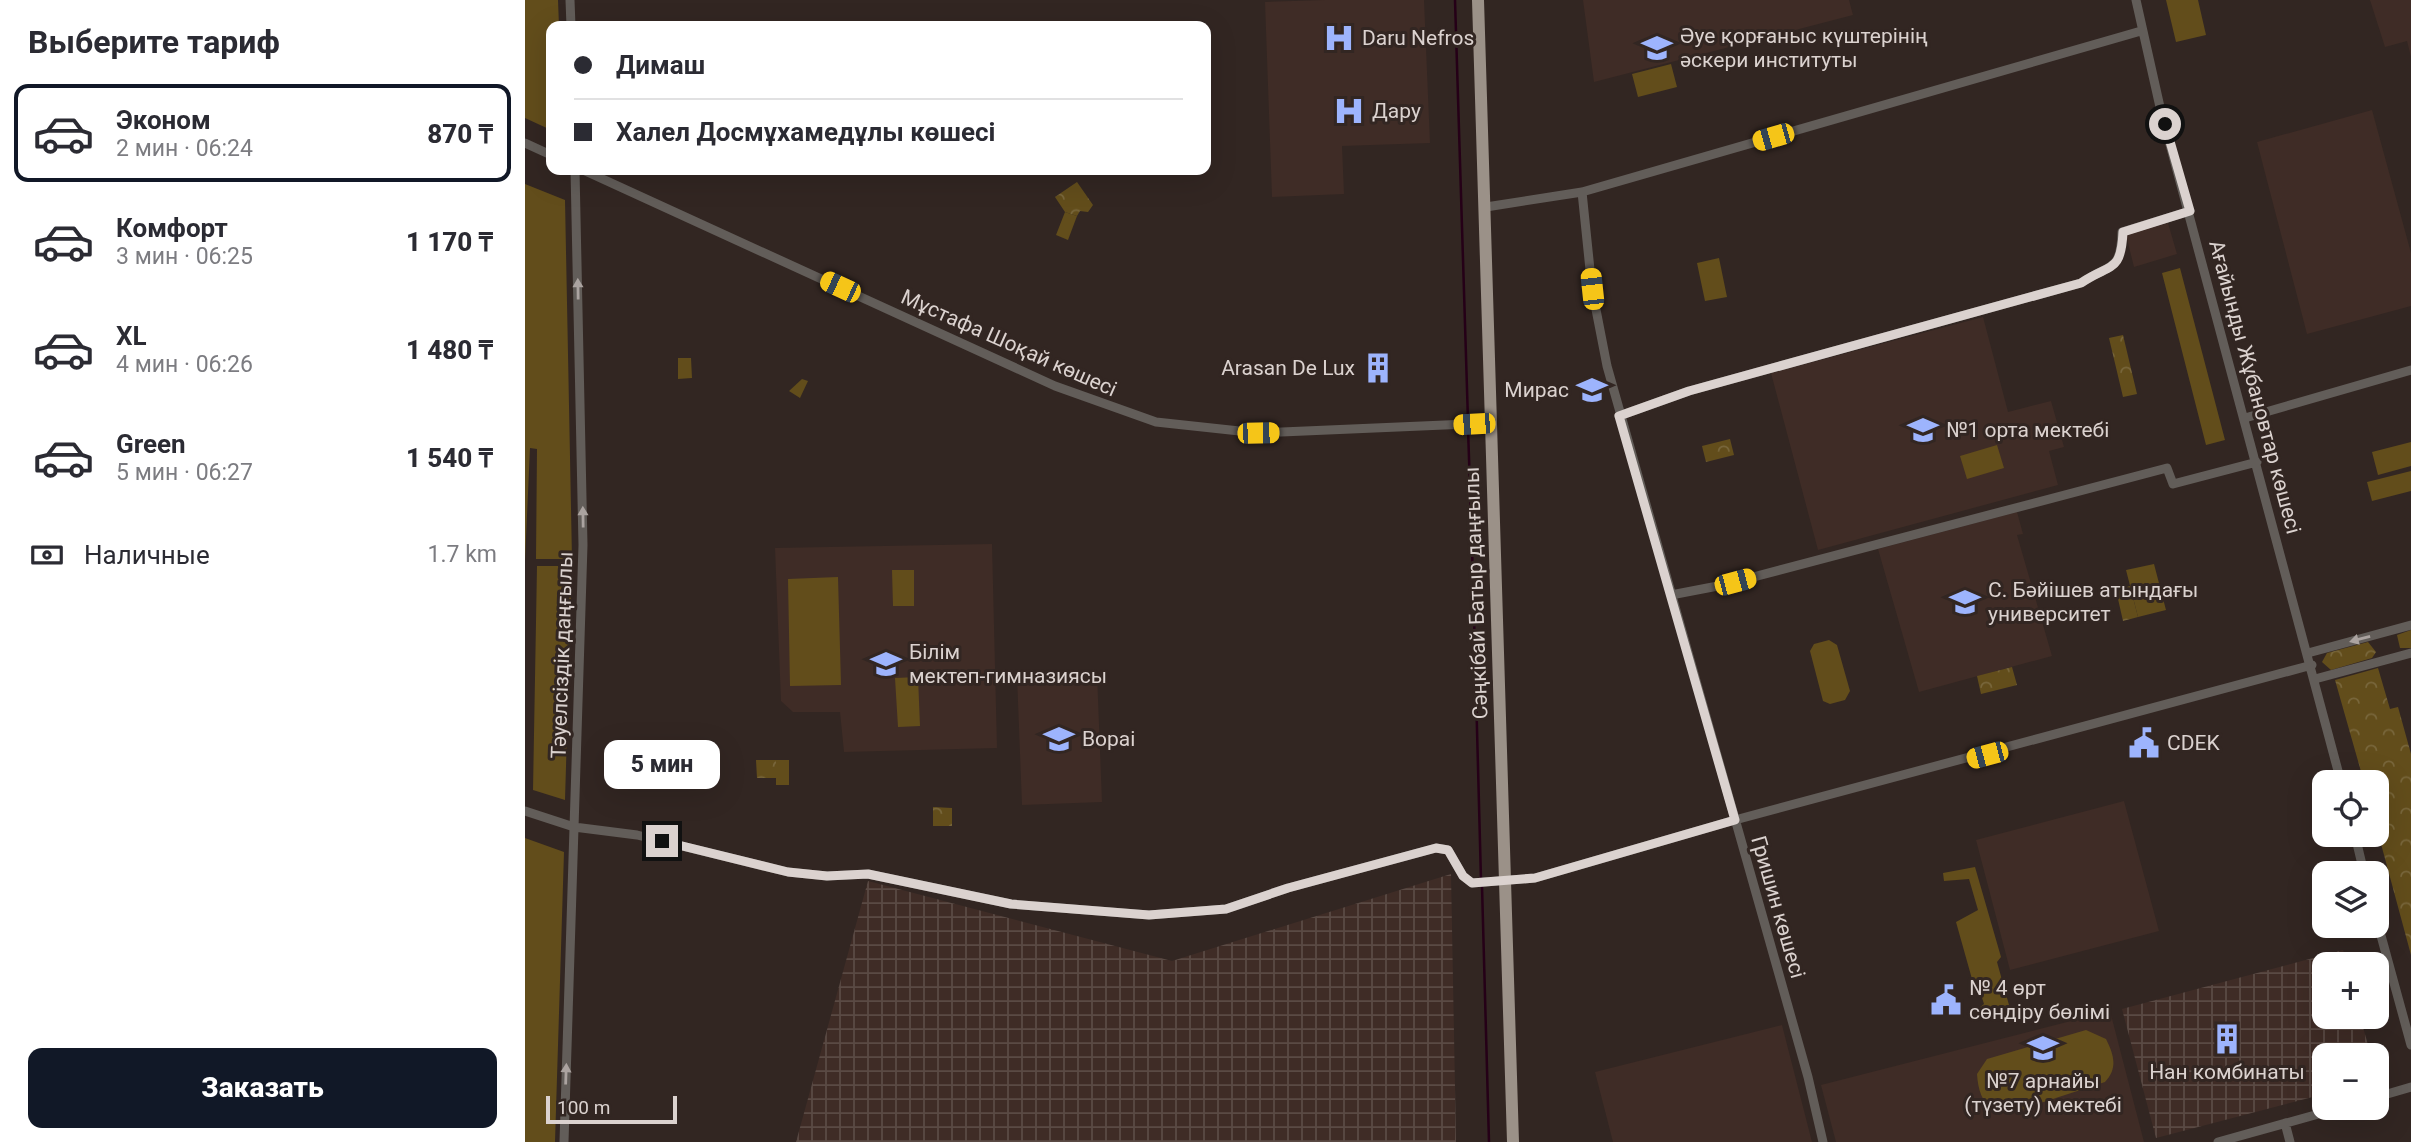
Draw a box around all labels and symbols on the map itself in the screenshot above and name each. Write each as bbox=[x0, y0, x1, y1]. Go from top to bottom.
hospital icon: Daru Nefros bbox=[1322, 21, 1356, 55]
place label: Әуе қорғаныс күштерінің әскери институты bbox=[1680, 24, 1928, 72]
place label: Daru Nefros bbox=[1362, 26, 1474, 50]
school or university icon: Әуе қорғаныс күштерінің әскери институты bbox=[1640, 31, 1674, 65]
hospital icon: Дару bbox=[1332, 94, 1366, 128]
place label: Дару bbox=[1372, 99, 1421, 123]
route start bbox=[2149, 108, 2181, 140]
car bbox=[1750, 121, 1797, 153]
street label: Ағайынды Жұбановтар көшесі bbox=[2204, 238, 2306, 536]
car bbox=[1580, 267, 1605, 311]
car bbox=[817, 269, 864, 305]
one-way arrow bbox=[572, 278, 584, 300]
street label: Мұстафа Шоқай көшесі bbox=[898, 285, 1120, 401]
building icon: Arasan De Lux bbox=[1361, 351, 1395, 385]
place label: Arasan De Lux bbox=[1221, 356, 1355, 380]
school or university icon: Мирас bbox=[1575, 373, 1609, 407]
place label: Мирас bbox=[1504, 378, 1569, 402]
car bbox=[1453, 412, 1496, 436]
school or university icon: №1 орта мектебі bbox=[1906, 413, 1940, 447]
place label: №1 орта мектебі bbox=[1946, 418, 2109, 442]
car bbox=[1237, 422, 1280, 444]
street label: Сәңкібай Батыр даңғылы bbox=[1460, 466, 1492, 720]
one-way arrow bbox=[577, 505, 589, 527]
street label: Тәуелсіздік даңғылы bbox=[546, 551, 578, 759]
car bbox=[1712, 566, 1759, 598]
place label: С. Бәйішев атындағы университет bbox=[1988, 578, 2198, 626]
school or university icon: С. Бәйішев атындағы университет bbox=[1948, 585, 1982, 619]
one-way arrow bbox=[2349, 634, 2371, 645]
place label: Білім мектеп-гимназиясы bbox=[909, 640, 1107, 688]
school or university icon: Білім мектеп-гимназиясы bbox=[869, 647, 903, 681]
school or university icon: Bopai bbox=[1042, 722, 1076, 756]
public building icon: CDEK bbox=[2127, 726, 2161, 760]
place label: Bopai bbox=[1082, 727, 1135, 751]
place label: CDEK bbox=[2167, 731, 2220, 755]
car bbox=[1964, 739, 2011, 771]
callout: 5 мин bbox=[604, 740, 720, 788]
route end bbox=[646, 825, 678, 857]
street label: Гришин көшесі bbox=[1746, 833, 1810, 981]
place label: № 4 өрт сөндіру бөлімі bbox=[1969, 976, 2110, 1024]
public building icon: № 4 өрт сөндіру бөлімі bbox=[1929, 983, 1963, 1017]
building icon: Нан комбинаты bbox=[2210, 1022, 2244, 1056]
school or university icon: №7 арнайы (түзету) мектебі bbox=[2026, 1031, 2060, 1065]
place label: Нан комбинаты bbox=[2149, 1060, 2305, 1084]
one-way arrow bbox=[560, 1063, 572, 1085]
place label: №7 арнайы (түзету) мектебі bbox=[1964, 1069, 2122, 1117]
scale bar bbox=[546, 1093, 677, 1125]

